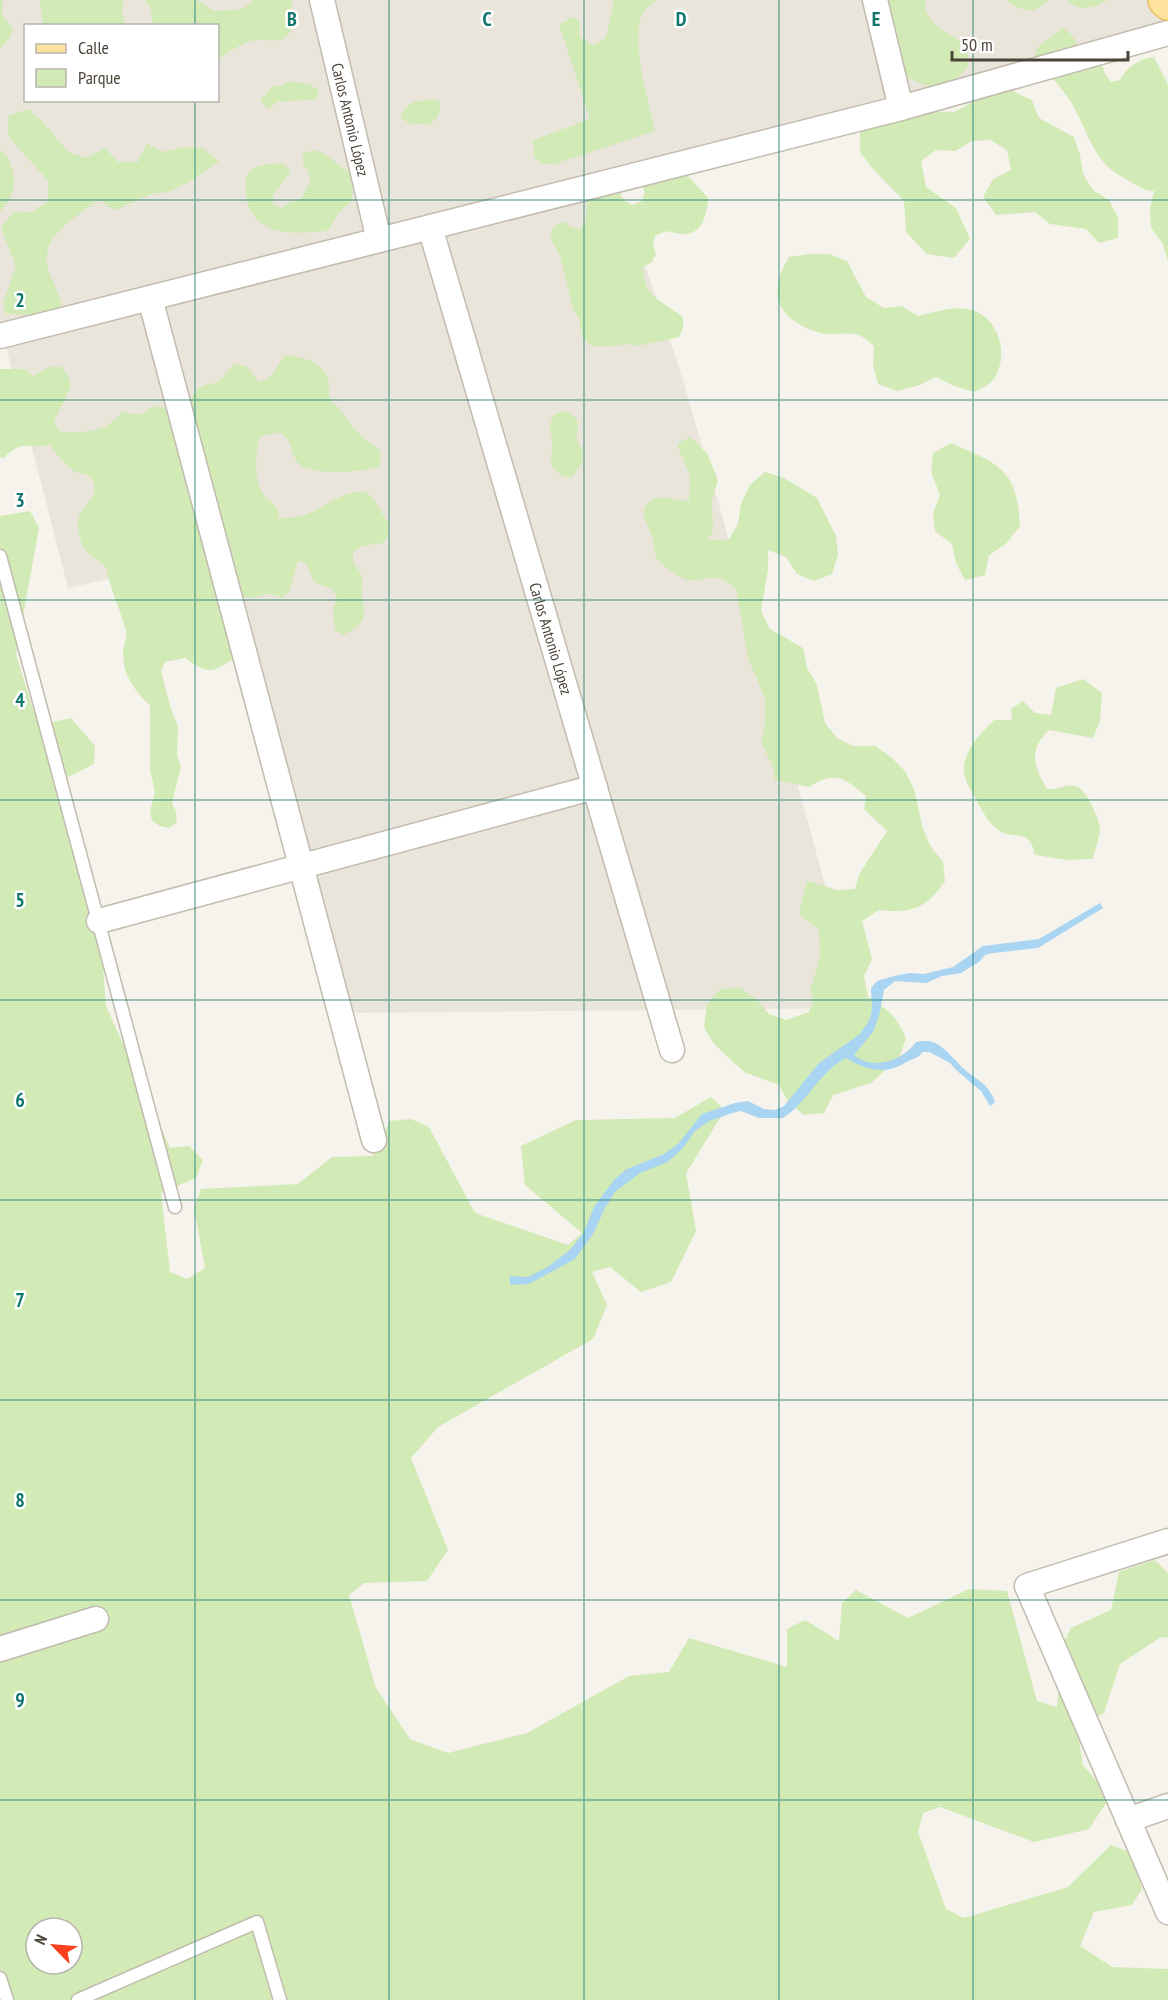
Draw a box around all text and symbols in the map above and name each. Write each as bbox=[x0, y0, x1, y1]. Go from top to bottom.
text: B bbox=[287, 6, 297, 32]
text: C bbox=[482, 6, 492, 32]
text: D bbox=[676, 6, 687, 32]
text: E bbox=[872, 6, 880, 32]
legend bbox=[24, 24, 219, 102]
scale bar bbox=[952, 24, 1128, 62]
text: 50 m bbox=[961, 33, 993, 56]
text: Calle bbox=[78, 36, 109, 59]
street label: Carlos Antonio López bbox=[327, 61, 374, 178]
text: Parque bbox=[78, 66, 121, 89]
text: 2 bbox=[15, 287, 25, 313]
text: 3 bbox=[15, 487, 25, 513]
street label: Carlos Antonio López bbox=[525, 580, 577, 697]
text: 4 bbox=[15, 687, 25, 713]
text: 5 bbox=[15, 887, 25, 913]
text: 6 bbox=[15, 1087, 25, 1113]
text: 7 bbox=[15, 1287, 25, 1313]
text: 8 bbox=[15, 1487, 25, 1513]
text: 9 bbox=[15, 1687, 25, 1713]
north arrow bbox=[24, 1916, 84, 1976]
text: N bbox=[30, 1932, 51, 1948]

